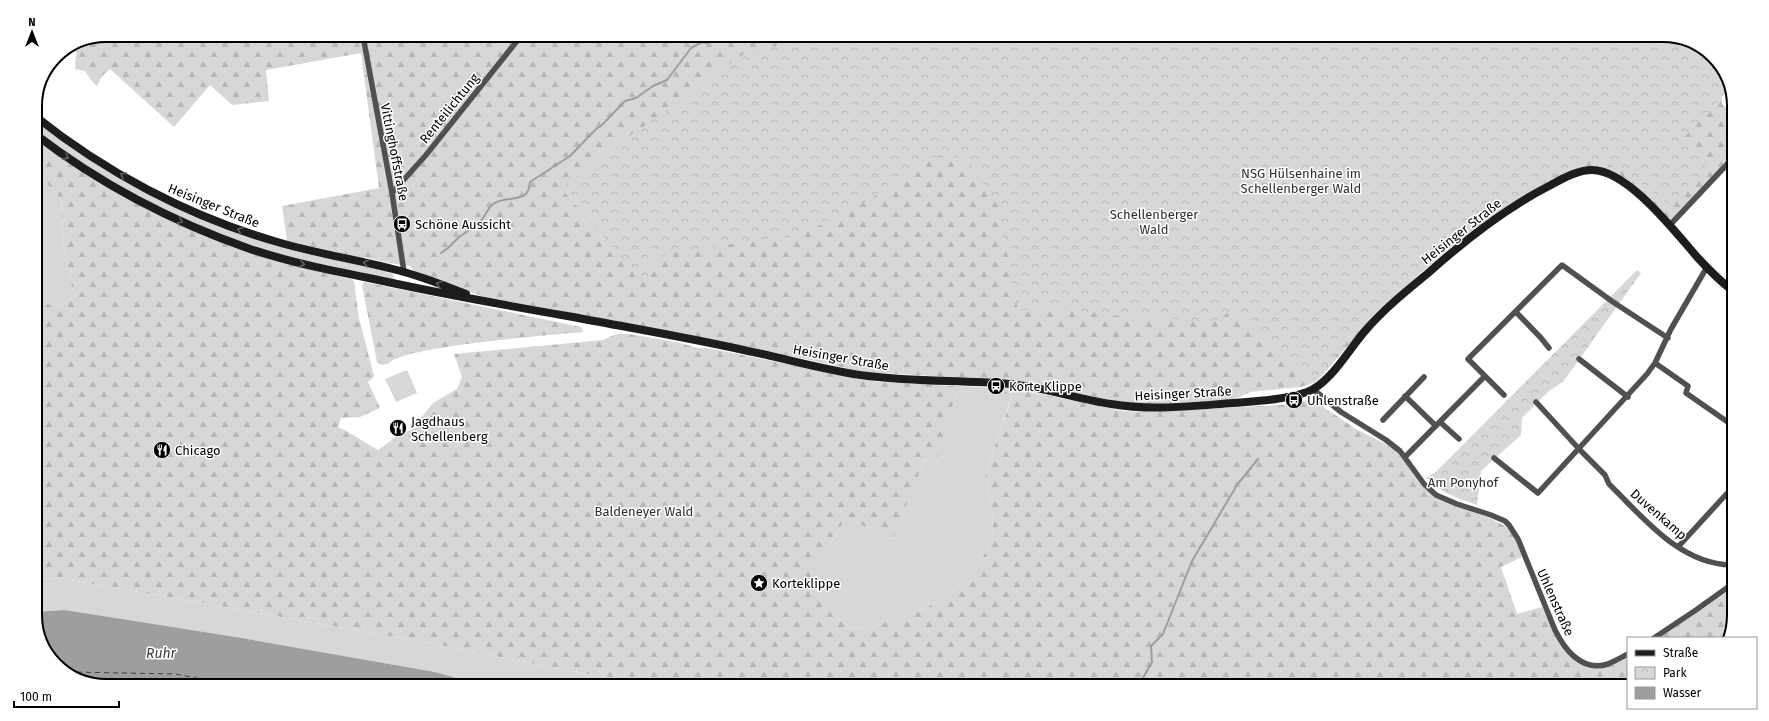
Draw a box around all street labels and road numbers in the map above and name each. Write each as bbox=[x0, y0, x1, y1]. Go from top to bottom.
street label: Renteilichtung bbox=[417, 70, 482, 146]
street label: Vittinghoffstraße bbox=[378, 102, 411, 202]
street label: Heisinger Straße bbox=[166, 180, 262, 231]
street label: Heisinger Straße bbox=[1418, 196, 1504, 267]
street label: Heisinger Straße bbox=[792, 342, 890, 373]
street label: Heisinger Straße bbox=[1134, 383, 1232, 404]
street label: Duvenkamp bbox=[1628, 486, 1690, 543]
street label: Uhlenstraße bbox=[1534, 566, 1577, 638]

